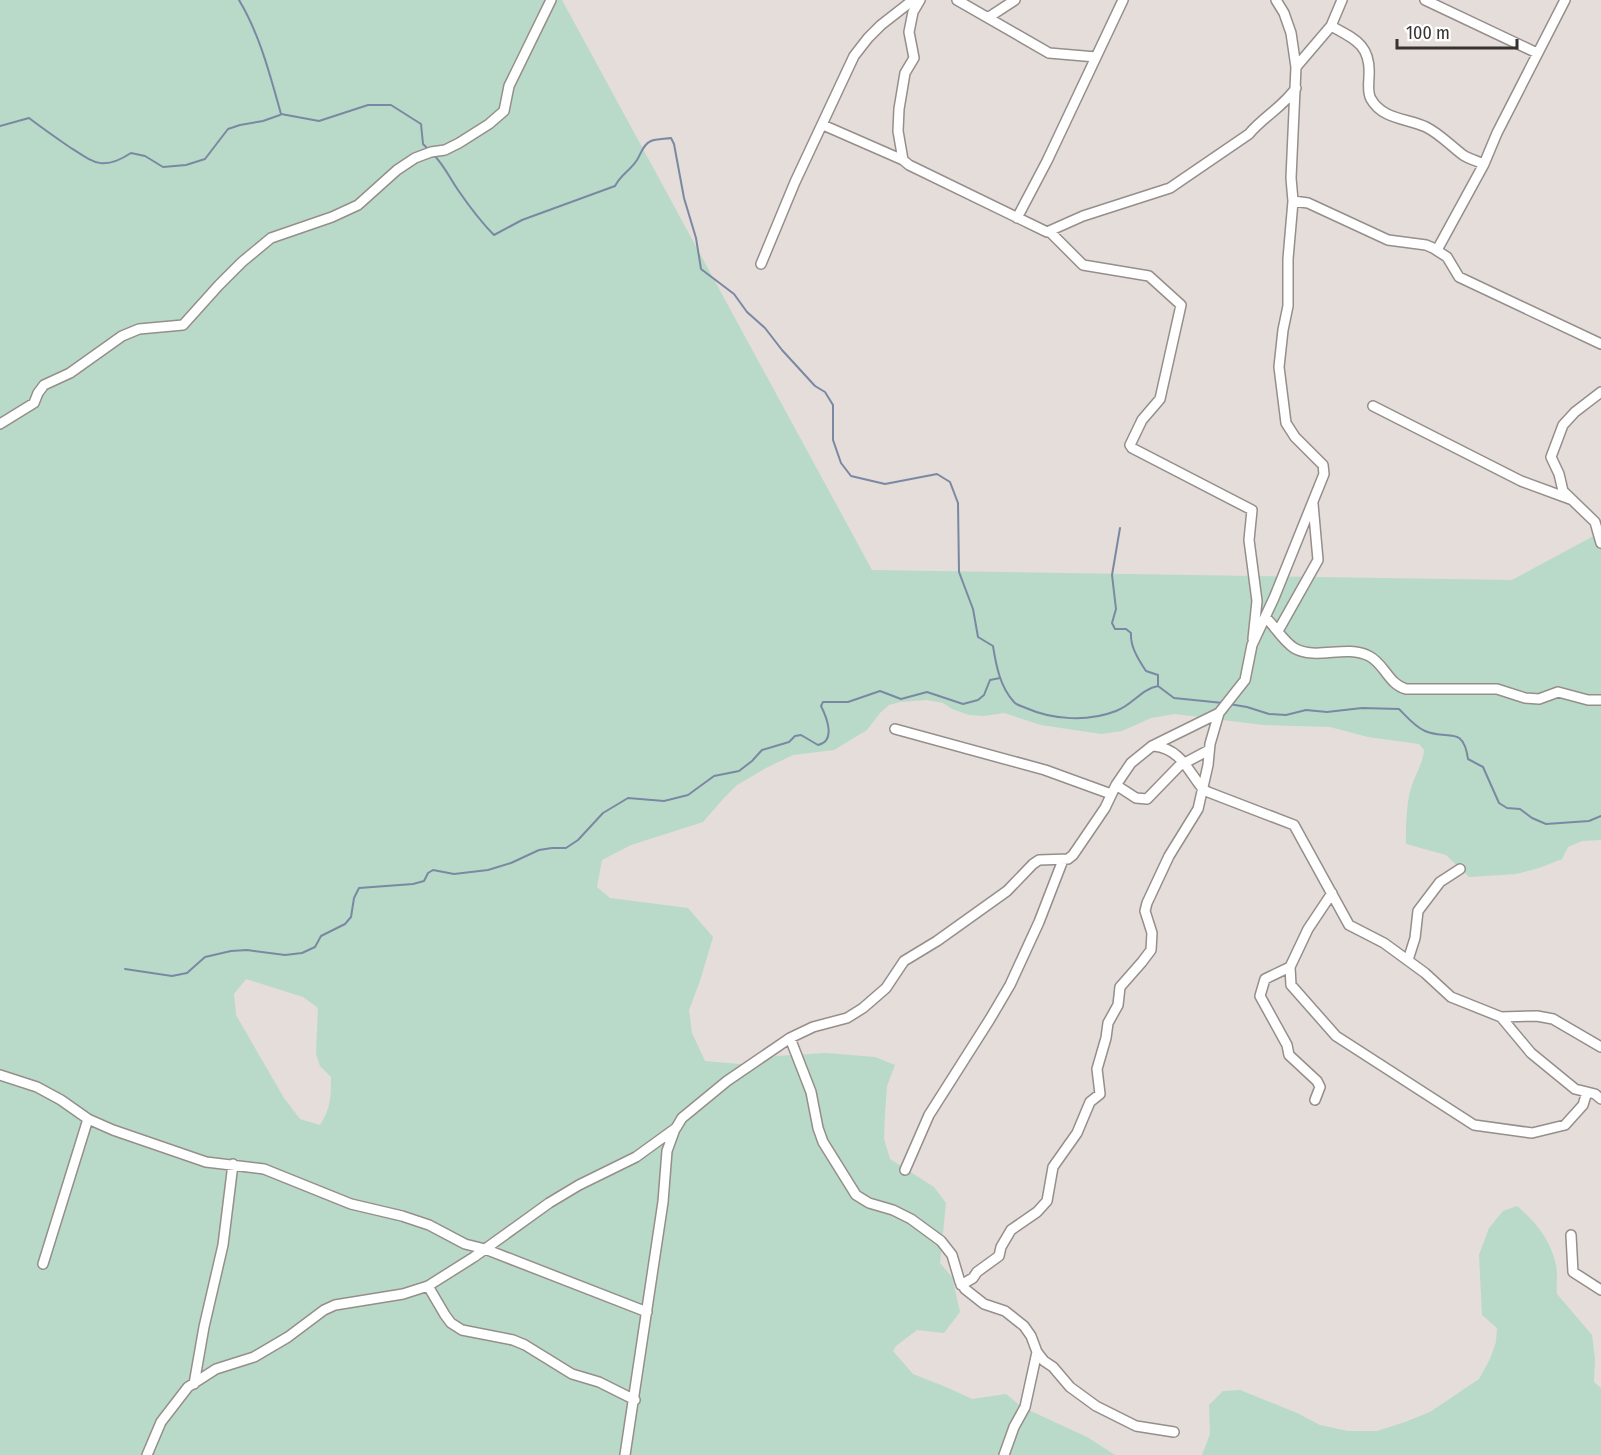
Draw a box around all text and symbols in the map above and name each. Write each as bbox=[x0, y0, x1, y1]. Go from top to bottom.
scale bar bbox=[1397, 12, 1517, 50]
text: 100 m bbox=[1406, 22, 1450, 44]

